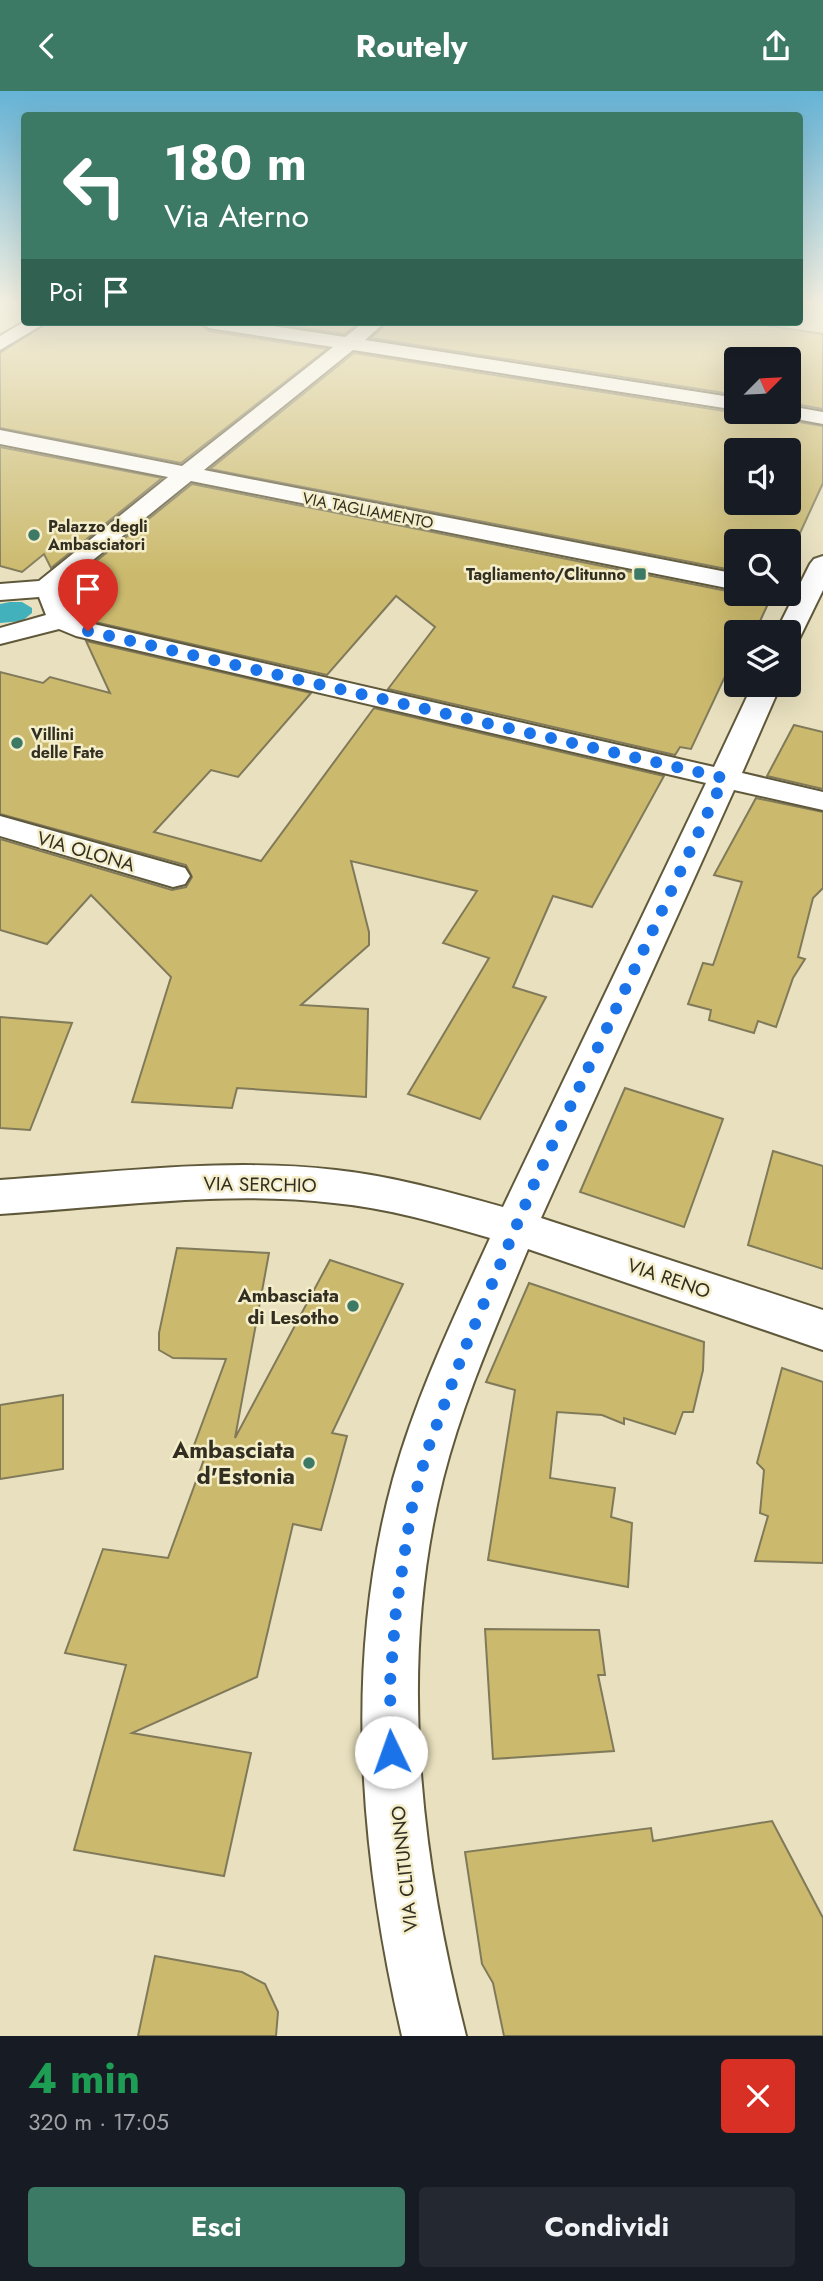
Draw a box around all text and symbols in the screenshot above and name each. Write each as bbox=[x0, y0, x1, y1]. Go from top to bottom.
text: Routely bbox=[356, 23, 467, 69]
icon: back bbox=[28, 27, 66, 65]
icon: share bbox=[757, 27, 795, 65]
text: 180 m bbox=[164, 128, 307, 198]
icon: left bbox=[49, 140, 140, 231]
text: Via Aterno bbox=[164, 193, 309, 239]
text: Poi bbox=[49, 273, 83, 311]
icon: arrive bbox=[97, 273, 135, 311]
north arrow bbox=[724, 347, 802, 423]
map controls bbox=[724, 347, 801, 697]
button: sound bbox=[724, 438, 801, 515]
street label: VIA TAGLIAMENTO bbox=[300, 486, 436, 534]
place label: Palazzo degli Ambasciatori bbox=[47, 515, 148, 556]
marker: Palazzo degli Ambasciatori bbox=[26, 527, 42, 543]
button: search bbox=[724, 529, 801, 606]
pin bbox=[58, 559, 118, 631]
place label: Tagliamento/Clitunno bbox=[466, 563, 626, 586]
marker: Tagliamento/Clitunno bbox=[632, 566, 648, 582]
icon: arrive bbox=[69, 570, 107, 608]
button: layers bbox=[724, 620, 801, 697]
place label: Villini delle Fate bbox=[30, 723, 104, 764]
marker: Villini delle Fate bbox=[9, 735, 25, 751]
street label: VIA OLONA bbox=[34, 825, 138, 878]
street label: VIA SERCHIO bbox=[203, 1170, 317, 1199]
street label: VIA RENO bbox=[624, 1252, 714, 1305]
place label: Ambasciata di Lesotho bbox=[237, 1282, 339, 1331]
marker: Ambasciata di Lesotho bbox=[345, 1298, 361, 1314]
place label: Ambasciata d'Estonia bbox=[171, 1433, 295, 1493]
marker: Ambasciata d'Estonia bbox=[301, 1455, 317, 1471]
position arrow bbox=[354, 1715, 428, 1789]
street label: VIA CLITUNNO bbox=[384, 1804, 425, 1933]
text: 4 min bbox=[28, 2048, 140, 2109]
button: close bbox=[721, 2059, 795, 2133]
text: 320 m · 17:05 bbox=[28, 2105, 169, 2139]
button: Esci bbox=[28, 2187, 405, 2267]
button: Condividi bbox=[419, 2187, 795, 2267]

